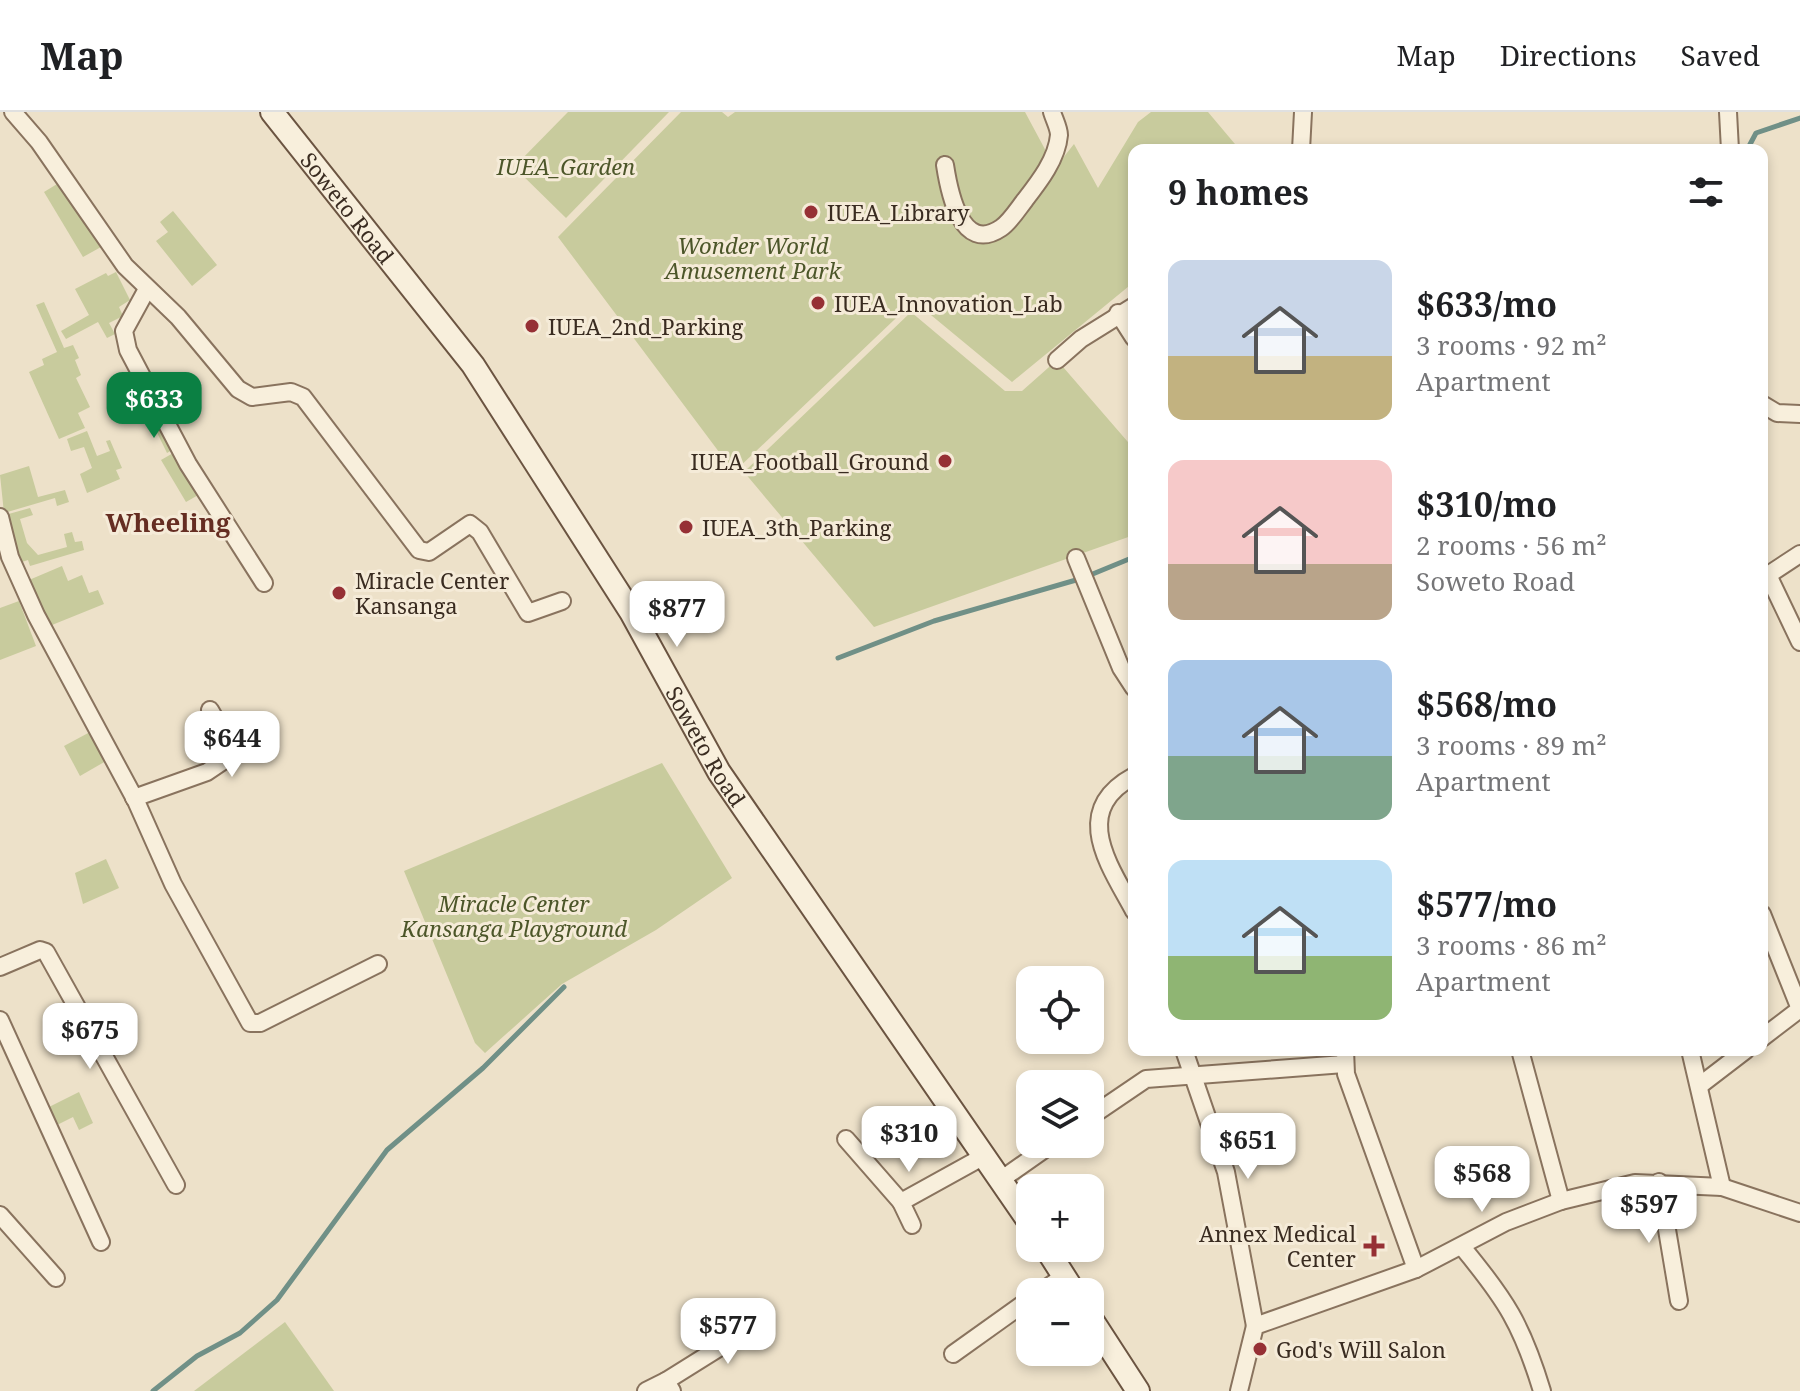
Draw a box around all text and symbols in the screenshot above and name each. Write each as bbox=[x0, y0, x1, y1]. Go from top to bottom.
text: Map bbox=[40, 29, 124, 81]
text: Map bbox=[1396, 36, 1456, 74]
text: Directions bbox=[1500, 36, 1637, 74]
text: Saved bbox=[1681, 36, 1760, 74]
street label: Soweto Road bbox=[294, 145, 402, 270]
park label: IUEA_Garden bbox=[496, 151, 635, 181]
text: 9 homes bbox=[1168, 169, 1309, 215]
icon: filters bbox=[1684, 170, 1728, 214]
place label: IUEA_Library bbox=[827, 197, 970, 227]
marker: IUEA_Library bbox=[802, 203, 820, 221]
park label: Wonder World Amusement Park bbox=[663, 230, 843, 285]
text: $633/mo bbox=[1416, 281, 1557, 327]
place label: IUEA_Innovation_Lab bbox=[834, 288, 1063, 318]
icon: home bbox=[1232, 292, 1328, 388]
marker: IUEA_Innovation_Lab bbox=[809, 294, 827, 312]
place label: IUEA_2nd_Parking bbox=[548, 311, 743, 341]
marker: IUEA_2nd_Parking bbox=[523, 317, 541, 335]
text: 3 rooms · 92 m² bbox=[1416, 327, 1607, 363]
text: Apartment bbox=[1416, 363, 1551, 399]
pin: $633 bbox=[107, 372, 201, 440]
text: $633 bbox=[125, 380, 183, 416]
place label: IUEA_Football_Ground bbox=[691, 446, 929, 476]
marker: IUEA_Football_Ground bbox=[936, 452, 954, 470]
text: $310/mo bbox=[1416, 481, 1557, 527]
icon: home bbox=[1232, 492, 1328, 588]
district label: Wheeling bbox=[105, 504, 231, 540]
place label: IUEA_3th_Parking bbox=[702, 512, 891, 542]
marker: IUEA_3th_Parking bbox=[677, 518, 695, 536]
text: 2 rooms · 56 m² bbox=[1416, 527, 1607, 563]
text: Soweto Road bbox=[1416, 563, 1575, 599]
place label: Miracle Center Kansanga bbox=[355, 565, 510, 620]
pin: $877 bbox=[630, 581, 724, 649]
marker: Miracle Center Kansanga bbox=[330, 584, 348, 602]
text: $877 bbox=[648, 589, 706, 625]
street label: Soweto Road bbox=[659, 680, 753, 813]
text: $568/mo bbox=[1416, 681, 1557, 727]
icon: home bbox=[1232, 692, 1328, 788]
pin: $644 bbox=[185, 711, 279, 779]
text: $644 bbox=[203, 719, 261, 755]
text: 3 rooms · 89 m² bbox=[1416, 727, 1607, 763]
text: Apartment bbox=[1416, 763, 1551, 799]
text: $577/mo bbox=[1416, 881, 1557, 927]
park label: Miracle Center Kansanga Playground bbox=[400, 888, 627, 943]
icon: home bbox=[1232, 892, 1328, 988]
text: 3 rooms · 86 m² bbox=[1416, 927, 1607, 963]
text: Apartment bbox=[1416, 963, 1551, 999]
map controls bbox=[1016, 966, 1104, 1366]
button: locate bbox=[1016, 966, 1104, 1054]
pin: $675 bbox=[43, 1003, 137, 1071]
text: $675 bbox=[61, 1011, 119, 1047]
button: layers bbox=[1016, 1070, 1104, 1158]
pin: $310 bbox=[862, 1106, 956, 1174]
pin: $651 bbox=[1201, 1113, 1295, 1181]
text: $310 bbox=[880, 1114, 938, 1150]
text: $651 bbox=[1219, 1121, 1277, 1157]
pin: $568 bbox=[1435, 1146, 1529, 1214]
text: $568 bbox=[1453, 1154, 1511, 1190]
button: + bbox=[1016, 1174, 1104, 1262]
pin: $597 bbox=[1602, 1177, 1696, 1245]
text: $597 bbox=[1620, 1185, 1678, 1221]
place label: Annex Medical Center bbox=[1199, 1218, 1357, 1273]
marker: Annex Medical Center bbox=[1363, 1235, 1385, 1257]
button: − bbox=[1016, 1278, 1104, 1366]
pin: $577 bbox=[681, 1298, 775, 1366]
text: $577 bbox=[699, 1306, 757, 1342]
place label: God's Will Salon bbox=[1276, 1334, 1446, 1364]
marker: God's Will Salon bbox=[1251, 1340, 1269, 1358]

